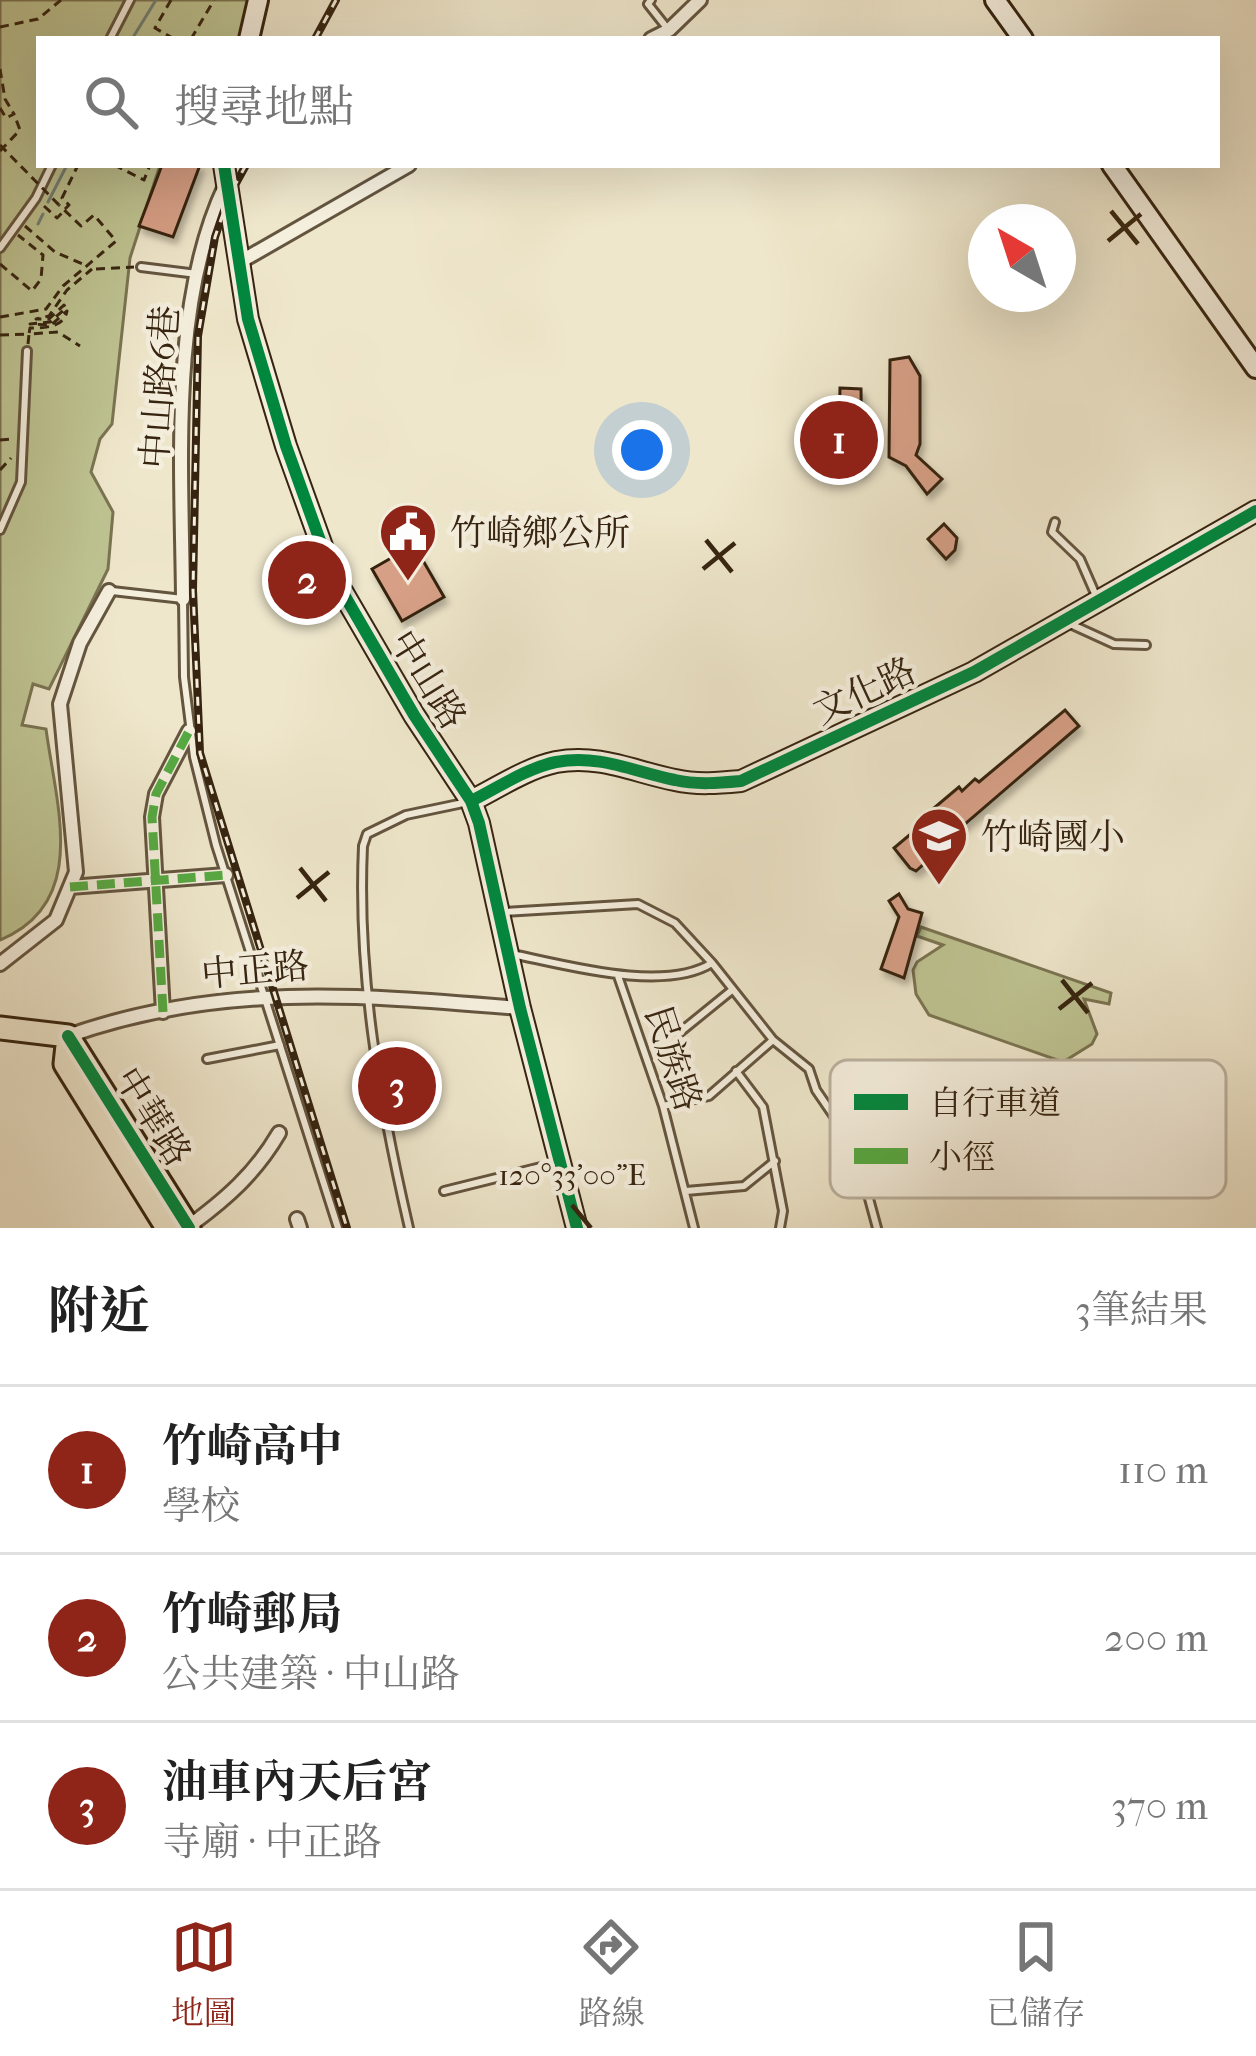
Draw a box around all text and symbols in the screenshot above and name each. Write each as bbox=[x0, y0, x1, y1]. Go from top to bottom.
search box bbox=[36, 36, 1220, 168]
icon: search bbox=[78, 69, 144, 135]
text: 搜尋地點 bbox=[174, 81, 354, 134]
north arrow bbox=[968, 204, 1076, 312]
street label: 中山路6巷 bbox=[133, 304, 187, 470]
pin: 1 bbox=[800, 395, 878, 485]
your location bbox=[612, 420, 672, 480]
public building icon: 竹崎鄉公所 bbox=[377, 501, 439, 583]
place label: 竹崎鄉公所 bbox=[450, 512, 630, 554]
pin: 2 bbox=[268, 535, 346, 625]
street label: 中山路 bbox=[382, 623, 475, 736]
street label: 文化路 bbox=[807, 649, 922, 733]
school or university icon: 竹崎國小 bbox=[908, 805, 970, 887]
place label: 竹崎國小 bbox=[981, 816, 1125, 858]
street label: 中正路 bbox=[199, 944, 311, 996]
street label: 民族路 bbox=[636, 1000, 710, 1116]
pin: 3 bbox=[358, 1041, 436, 1131]
street label: 中華路 bbox=[107, 1060, 200, 1173]
legend bbox=[830, 1060, 1226, 1198]
text: 自行車道 bbox=[929, 1084, 1061, 1123]
text: 小徑 bbox=[929, 1138, 995, 1177]
text: 120°33'00"E bbox=[498, 1158, 646, 1193]
text: 附近 bbox=[48, 1281, 150, 1341]
text: 3筆結果 bbox=[1075, 1287, 1208, 1333]
text: 竹崎高中 bbox=[162, 1420, 342, 1473]
text: 1 bbox=[80, 1447, 94, 1493]
text: 110 m bbox=[1118, 1447, 1208, 1493]
text: 學校 bbox=[162, 1483, 240, 1529]
text: 竹崎郵局 bbox=[162, 1588, 342, 1641]
text: 2 bbox=[77, 1615, 97, 1661]
text: 200 m bbox=[1104, 1615, 1208, 1661]
text: 公共建築 · 中山路 bbox=[162, 1651, 460, 1697]
text: 油車內天后宮 bbox=[162, 1756, 432, 1809]
text: 3 bbox=[79, 1783, 95, 1829]
text: 370 m bbox=[1111, 1783, 1208, 1829]
text: 寺廟 · 中正路 bbox=[162, 1819, 382, 1865]
tab: 地圖 bbox=[171, 1914, 237, 2033]
tab: 路線 bbox=[578, 1914, 644, 2033]
tab: 已儲存 bbox=[986, 1914, 1085, 2033]

